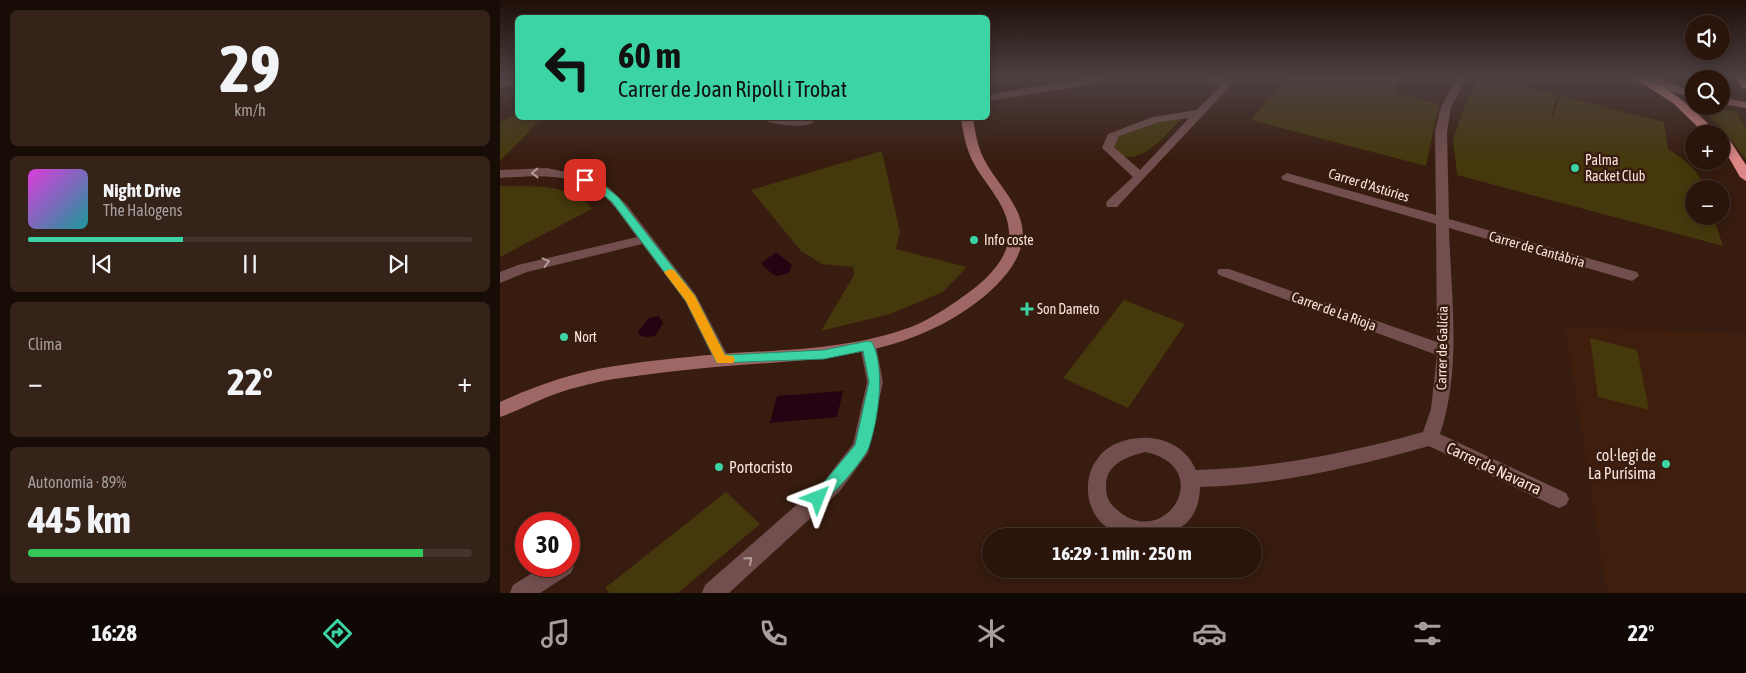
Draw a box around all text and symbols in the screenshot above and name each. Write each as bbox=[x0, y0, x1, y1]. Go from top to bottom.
map controls bbox=[1685, 15, 1730, 225]
button: sound bbox=[1685, 15, 1730, 60]
text: 29 bbox=[219, 31, 281, 106]
icon: left bbox=[535, 35, 600, 100]
text: 60 m bbox=[618, 35, 681, 75]
button: search bbox=[1685, 70, 1730, 115]
text: Carrer de Joan Ripoll i Trobat bbox=[618, 76, 847, 102]
text: km/h bbox=[234, 101, 266, 119]
button: + bbox=[1685, 125, 1730, 170]
place label: Palma Racket Club bbox=[1585, 152, 1646, 184]
pin bbox=[564, 159, 606, 201]
marker: Palma Racket Club bbox=[1569, 162, 1581, 174]
street label: Carrer d'Astúries bbox=[1327, 165, 1411, 205]
icon: arrive bbox=[571, 166, 599, 194]
one-way arrow bbox=[531, 167, 539, 178]
text: Night Drive bbox=[103, 179, 181, 201]
button: − bbox=[1685, 180, 1730, 225]
text: The Halogens bbox=[103, 201, 183, 219]
street label: Carrer de Cantàbria bbox=[1487, 228, 1587, 270]
place label: Info coste bbox=[984, 232, 1034, 248]
marker: Info coste bbox=[968, 234, 980, 246]
icon: previous bbox=[88, 250, 116, 278]
icon: pause bbox=[236, 250, 264, 278]
icon: next bbox=[384, 250, 412, 278]
one-way arrow bbox=[542, 258, 550, 268]
street label: Carrer de La Rioja bbox=[1290, 288, 1378, 334]
place label: Son Dameto bbox=[1037, 301, 1099, 317]
marker: Son Dameto bbox=[1021, 303, 1033, 315]
street label: Carrer de Galícia bbox=[1433, 306, 1451, 390]
place label: Nort bbox=[574, 329, 597, 345]
marker: Nort bbox=[558, 331, 570, 343]
text: Clima bbox=[28, 335, 62, 353]
text: 22° bbox=[227, 360, 273, 403]
text: − bbox=[28, 366, 43, 398]
text: + bbox=[457, 366, 472, 398]
street label: Carrer de Navarra bbox=[1444, 438, 1544, 498]
place label: col·legi de La Purísima bbox=[1588, 446, 1656, 482]
place label: Portocristo bbox=[729, 458, 793, 476]
marker: col·legi de La Purísima bbox=[1660, 458, 1672, 470]
marker: Portocristo bbox=[713, 461, 725, 473]
position arrow bbox=[791, 471, 843, 523]
text: Autonomía · 89% bbox=[28, 473, 126, 491]
text: 445 km bbox=[28, 498, 131, 541]
speed limit sign: 30 bbox=[515, 512, 580, 577]
text: 16:29 · 1 min · 250 m bbox=[1052, 542, 1192, 564]
one-way arrow bbox=[743, 557, 752, 566]
icon: directions bbox=[320, 616, 355, 651]
icon: music bbox=[538, 616, 573, 651]
icon: phone bbox=[756, 616, 791, 651]
icon: climate bbox=[974, 616, 1009, 651]
icon: car bbox=[1192, 616, 1227, 651]
icon: filters bbox=[1410, 616, 1445, 651]
text: 16:28 bbox=[91, 620, 137, 646]
text: 22° bbox=[1628, 620, 1654, 646]

